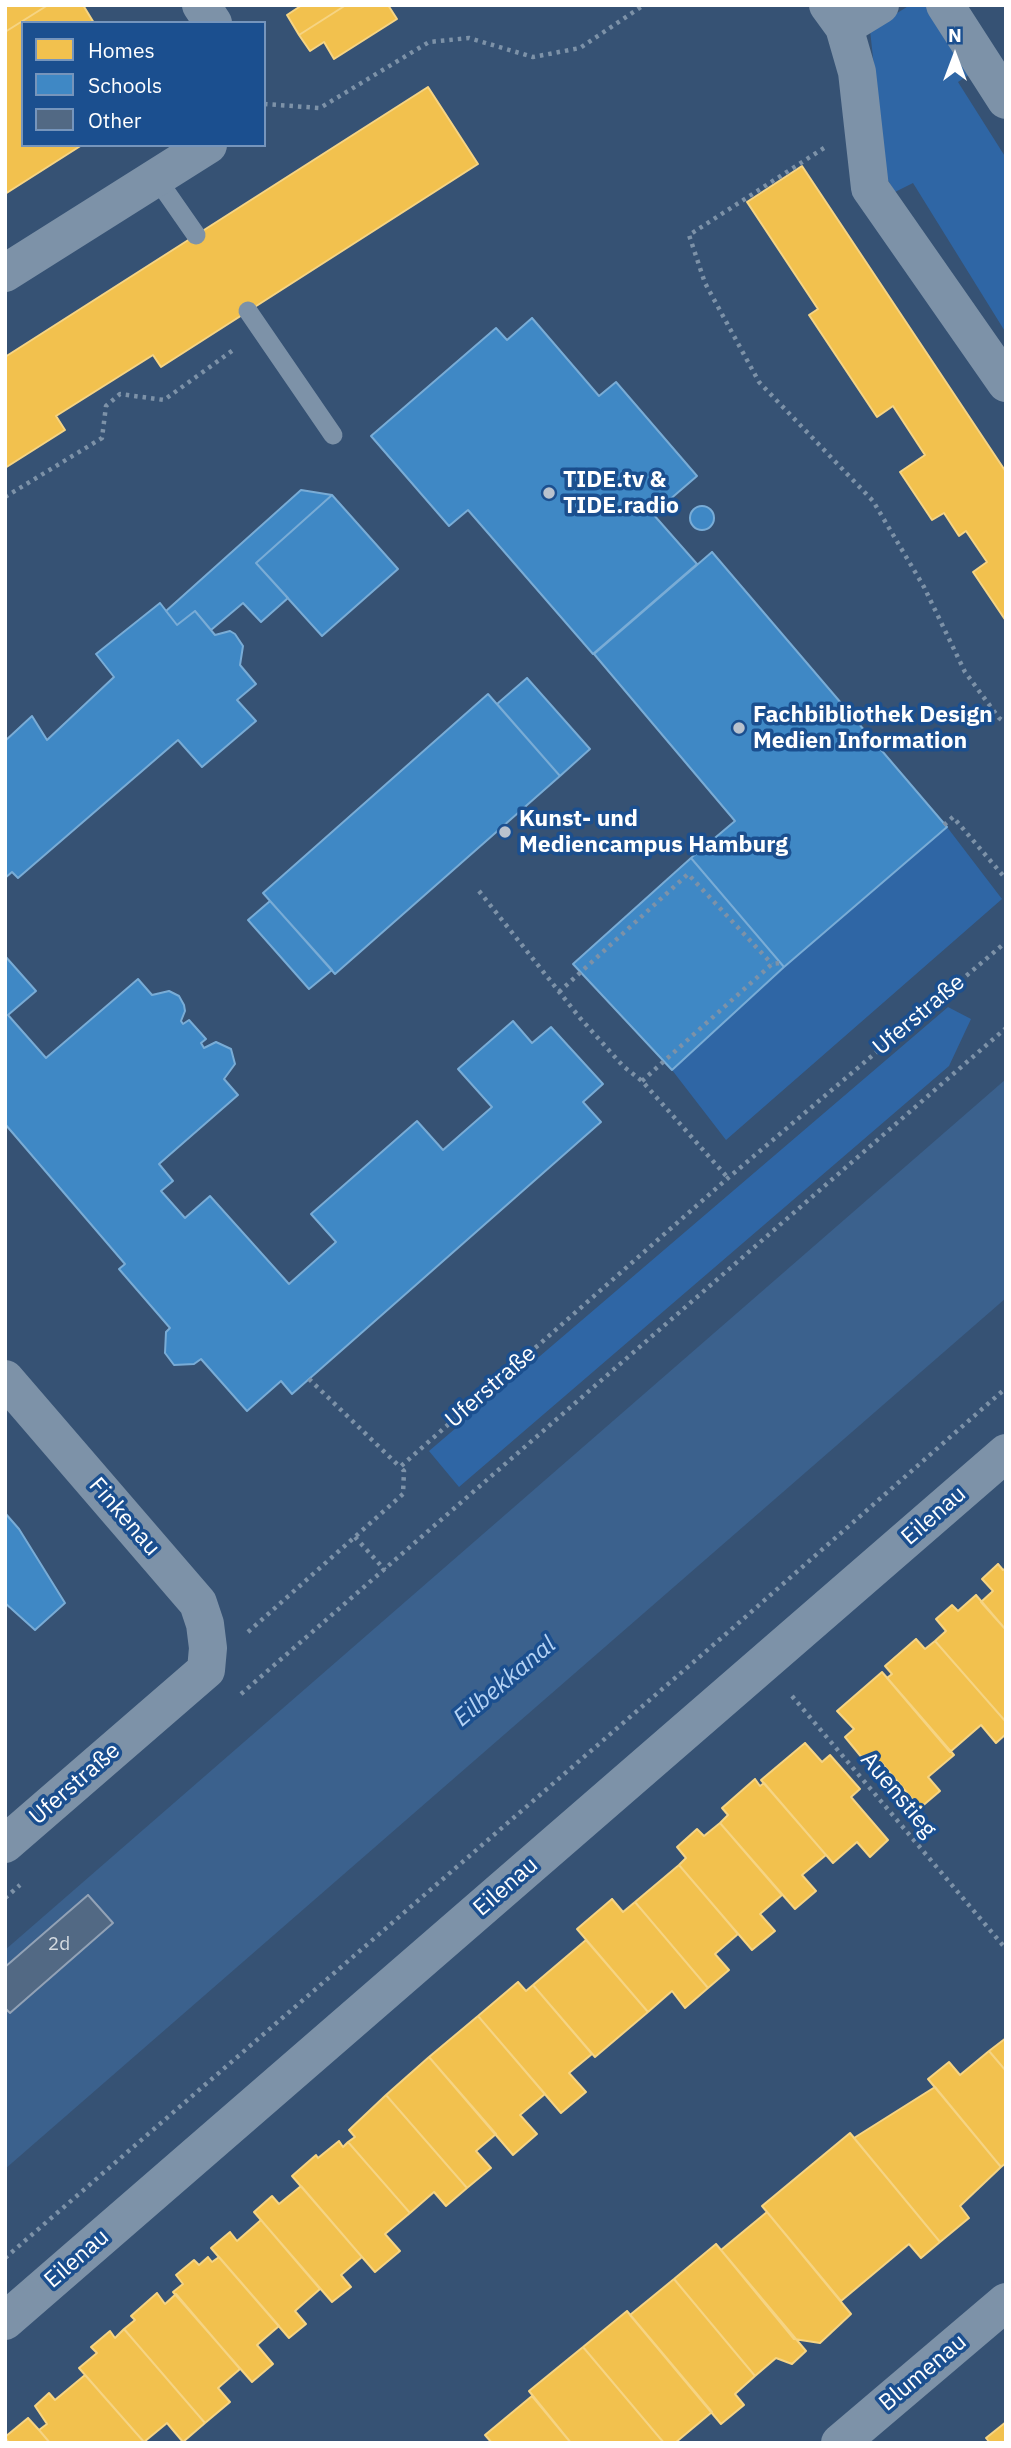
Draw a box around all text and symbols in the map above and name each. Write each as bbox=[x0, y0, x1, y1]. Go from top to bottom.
legend bbox=[21, 21, 266, 147]
north arrow bbox=[920, 21, 990, 91]
text: N bbox=[948, 23, 962, 47]
text: Homes bbox=[88, 36, 155, 64]
text: Schools bbox=[88, 71, 162, 99]
text: Other bbox=[88, 106, 141, 134]
place label: TIDE.tv & TIDE.radio bbox=[563, 466, 679, 520]
marker: TIDE.tv & TIDE.radio bbox=[541, 485, 557, 501]
place label: Fachbibliothek Design Medien Information bbox=[753, 701, 993, 755]
marker: Fachbibliothek Design Medien Information bbox=[731, 720, 747, 736]
place label: Kunst- und Mediencampus Hamburg bbox=[519, 805, 788, 859]
marker: Kunst- und Mediencampus Hamburg bbox=[497, 824, 513, 840]
street label: Uferstraße bbox=[868, 969, 970, 1061]
street label: Uferstraße bbox=[440, 1340, 542, 1434]
street label: Finkenau bbox=[83, 1472, 165, 1562]
street label: Eilenau bbox=[896, 1481, 972, 1551]
water label: Eilbekkanal bbox=[448, 1631, 562, 1733]
street label: Uferstraße bbox=[24, 1737, 126, 1831]
street label: Auenstieg bbox=[854, 1747, 942, 1843]
street label: Eilenau bbox=[468, 1852, 544, 1922]
house number: 2d bbox=[48, 1934, 70, 1956]
street label: Eilenau bbox=[39, 2224, 115, 2294]
street label: Blumenau bbox=[874, 2329, 972, 2417]

